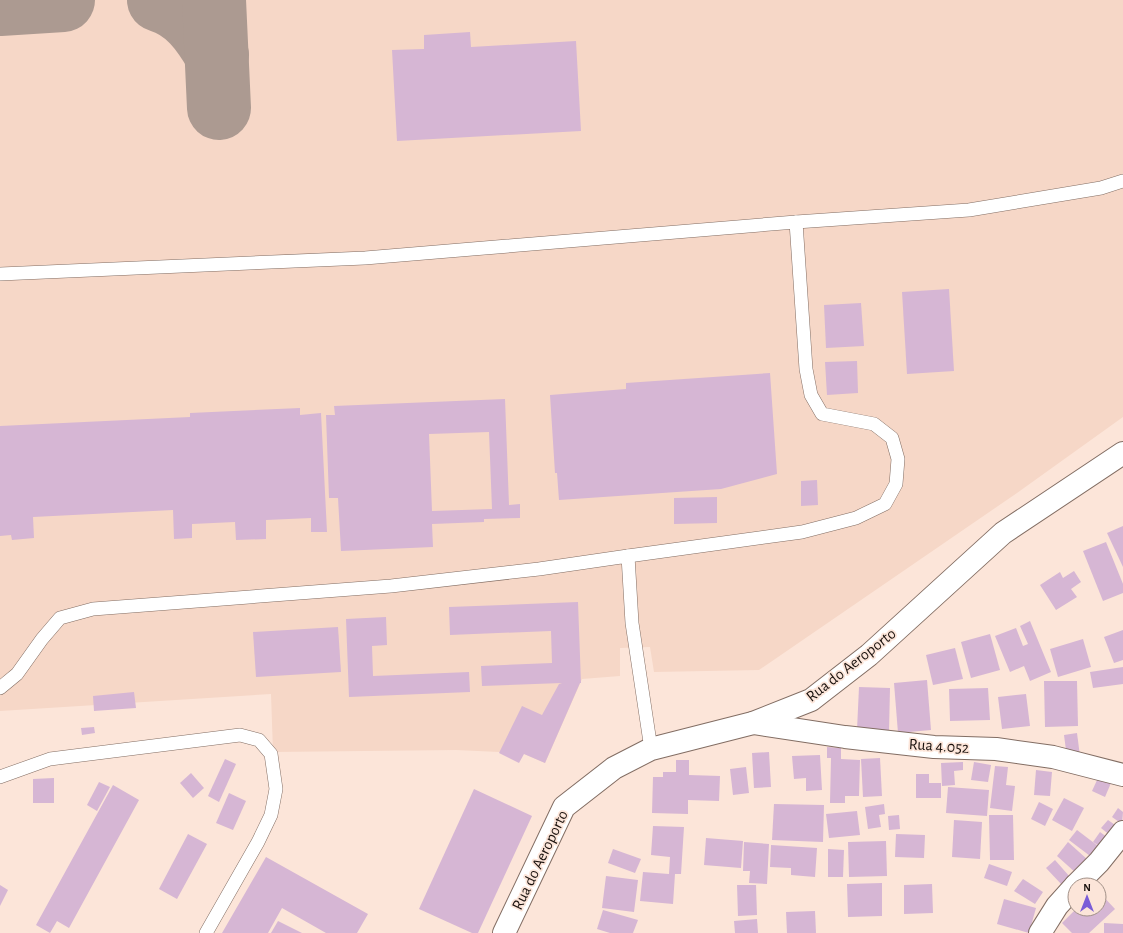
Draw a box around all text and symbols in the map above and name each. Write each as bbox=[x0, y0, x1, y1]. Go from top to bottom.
street label: Rua do Aeroporto bbox=[803, 625, 899, 705]
street label: Rua 4.052 bbox=[908, 736, 970, 756]
street label: Rua do Aeroporto bbox=[509, 808, 571, 912]
north arrow bbox=[1067, 877, 1107, 917]
text: N bbox=[1083, 882, 1091, 893]

